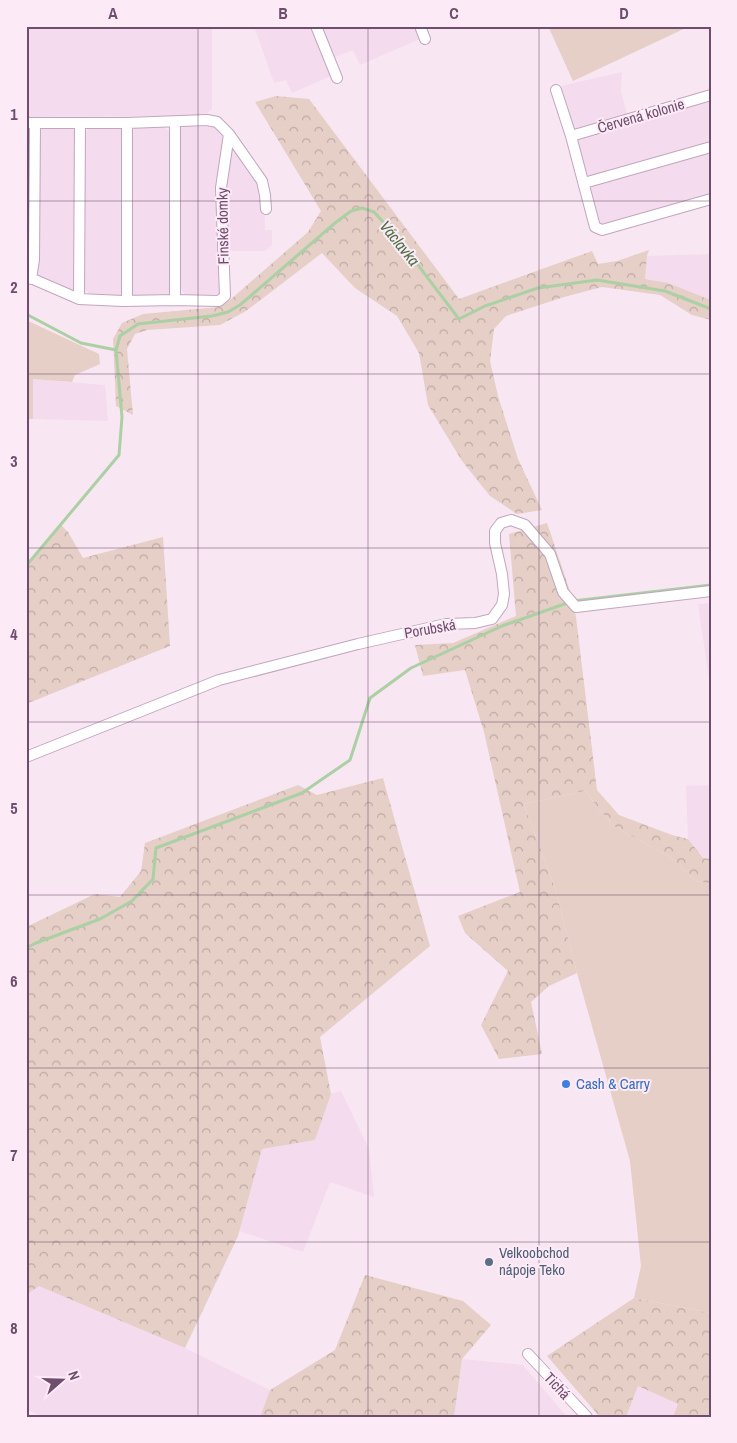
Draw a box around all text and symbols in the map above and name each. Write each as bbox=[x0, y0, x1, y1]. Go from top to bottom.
text: A bbox=[108, 2, 118, 24]
text: B bbox=[278, 2, 288, 24]
text: C bbox=[449, 2, 459, 24]
text: D bbox=[619, 2, 629, 24]
street label: Červená kolonie bbox=[595, 93, 687, 138]
text: 1 bbox=[10, 103, 18, 125]
street label: Finské domky bbox=[211, 187, 234, 264]
water label: Václavka bbox=[375, 216, 425, 270]
text: 2 bbox=[10, 276, 18, 298]
text: 3 bbox=[10, 450, 18, 472]
street label: Porubská bbox=[403, 614, 457, 643]
text: 4 bbox=[10, 623, 18, 645]
text: 5 bbox=[10, 797, 18, 819]
text: 6 bbox=[10, 970, 18, 992]
place label: Cash & Carry bbox=[576, 1073, 651, 1094]
marker: Cash & Carry bbox=[560, 1078, 572, 1090]
text: 7 bbox=[10, 1144, 18, 1166]
place label: Velkoobchod nápoje Teko bbox=[499, 1242, 569, 1280]
marker: Velkoobchod nápoje Teko bbox=[483, 1256, 495, 1268]
text: 8 bbox=[10, 1317, 18, 1339]
north arrow bbox=[38, 1356, 88, 1406]
street label: Tichá bbox=[539, 1367, 576, 1404]
text: N bbox=[64, 1369, 84, 1383]

